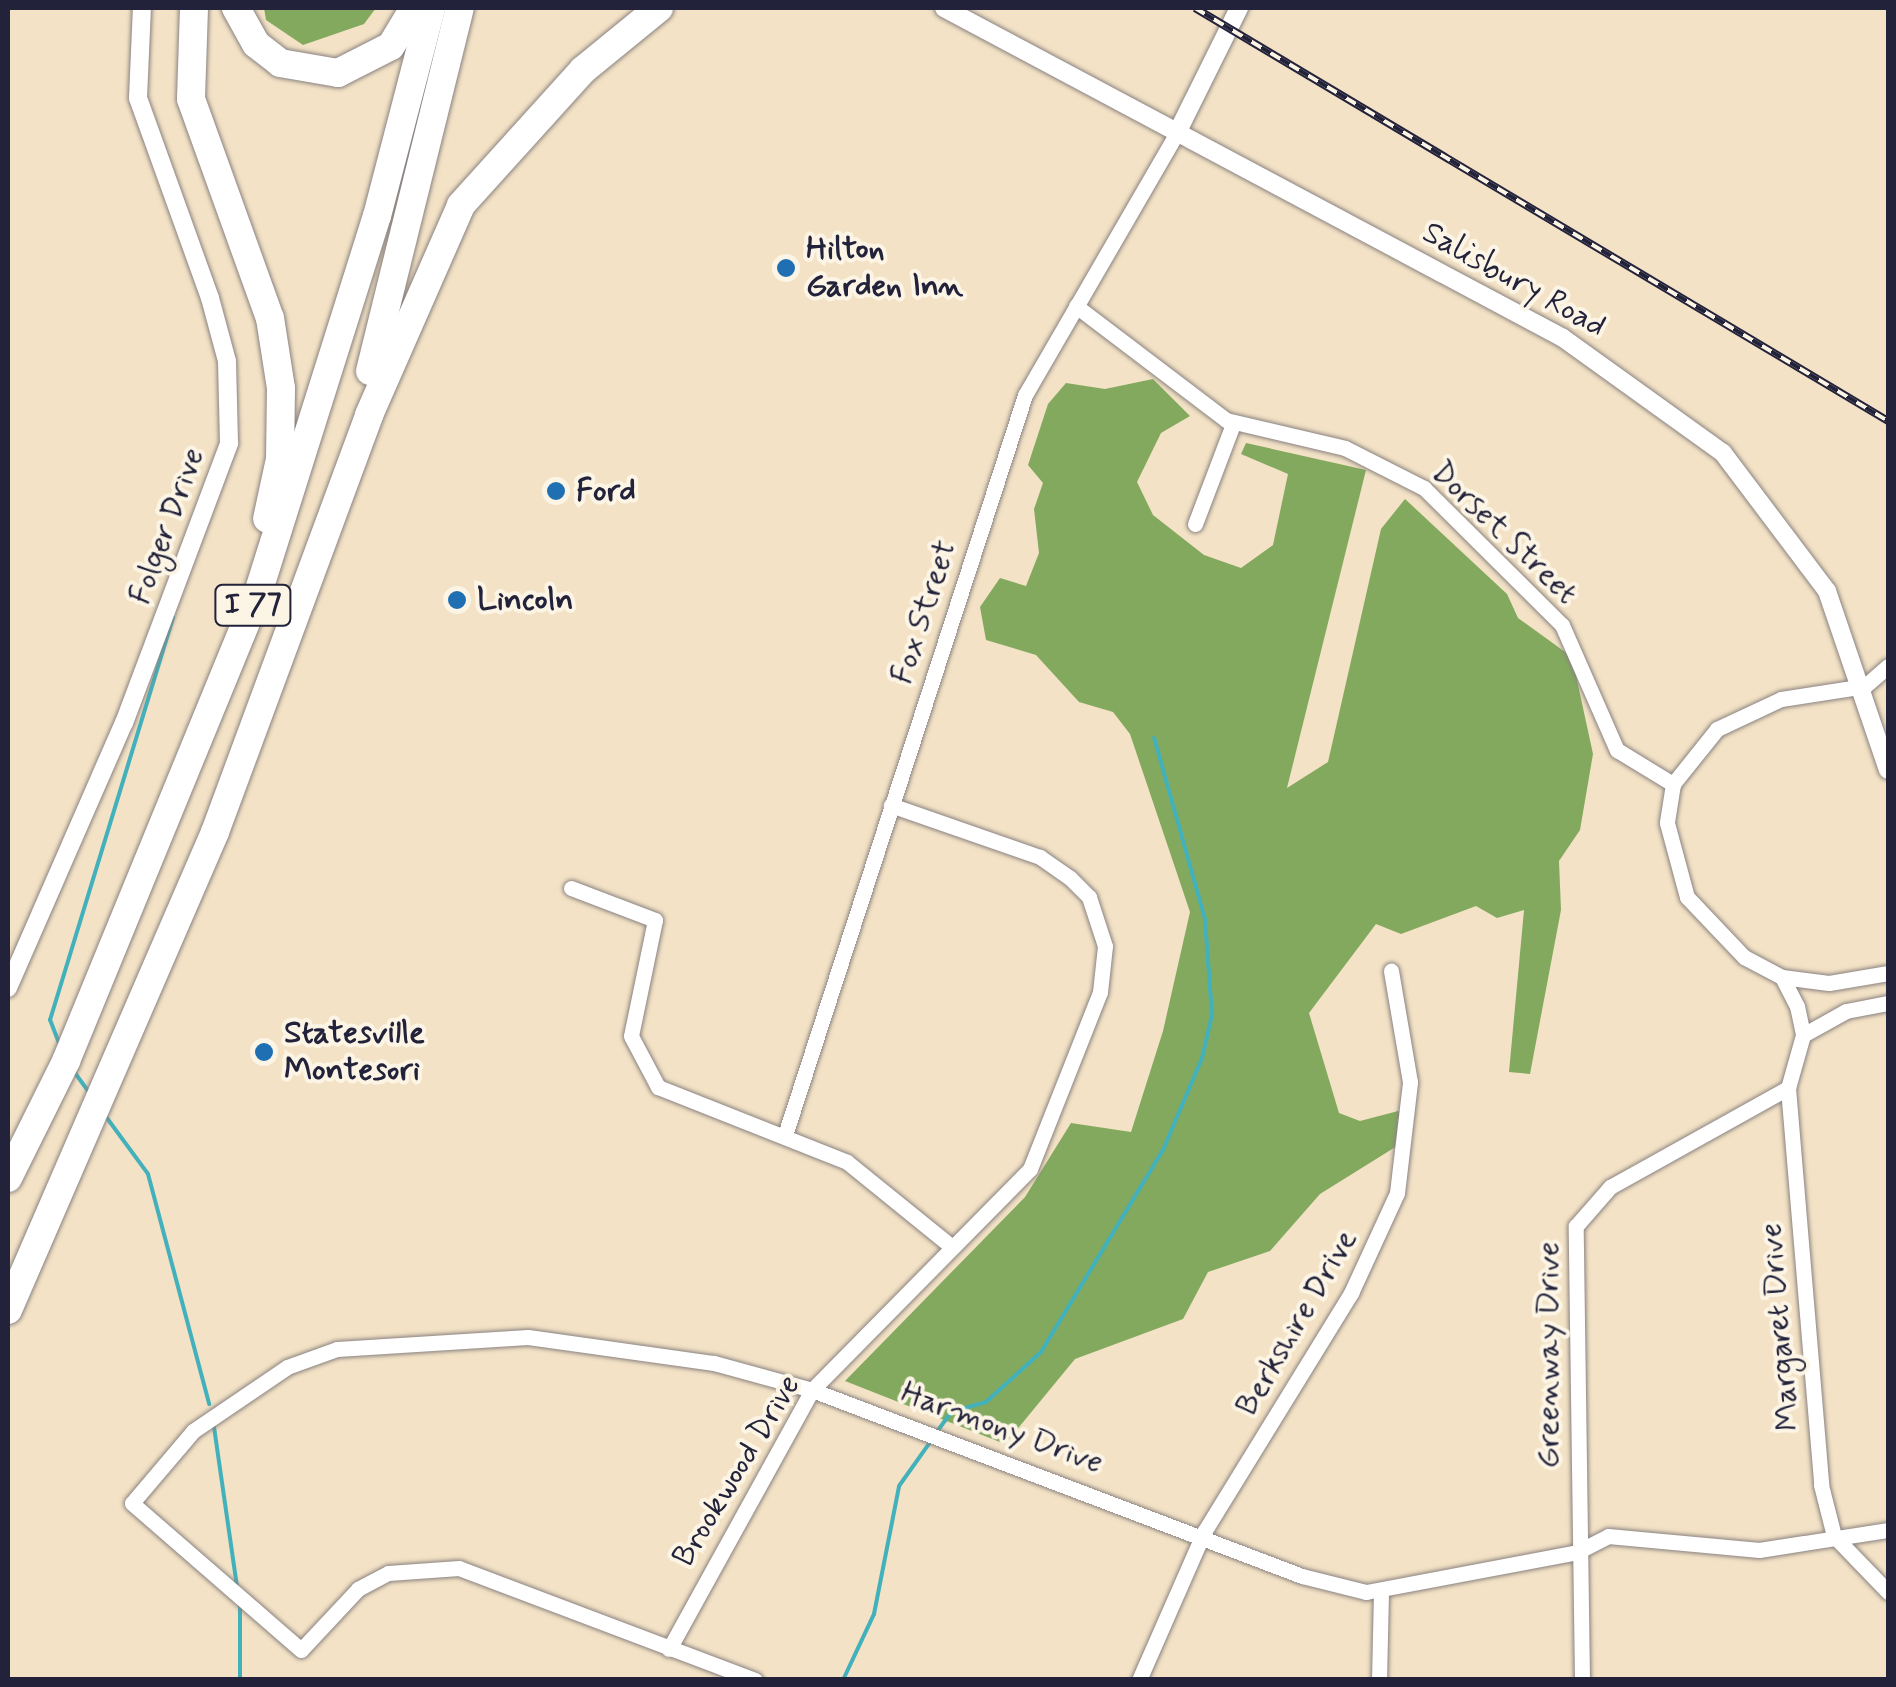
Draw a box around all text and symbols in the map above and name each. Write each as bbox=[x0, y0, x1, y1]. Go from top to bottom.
street label: Salisbury Road bbox=[1415, 214, 1613, 346]
place label: Hilton Garden Inn bbox=[806, 231, 962, 306]
marker: Hilton Garden Inn bbox=[775, 257, 797, 279]
street label: Folger Drive bbox=[121, 443, 213, 609]
street label: Dorset Street bbox=[1421, 451, 1587, 615]
place label: Ford bbox=[576, 472, 636, 510]
marker: Ford bbox=[545, 480, 567, 502]
street label: Fox Street bbox=[883, 536, 965, 688]
road number: I 77 bbox=[213, 580, 293, 630]
place label: Lincoln bbox=[477, 581, 574, 619]
marker: Lincoln bbox=[446, 589, 468, 611]
place label: Statesville Montesori bbox=[284, 1015, 425, 1090]
marker: Statesville Montesori bbox=[253, 1041, 275, 1063]
street label: Margaret Drive bbox=[1752, 1223, 1808, 1431]
street label: Berkshire Drive bbox=[1229, 1224, 1365, 1422]
street label: Greenway Drive bbox=[1530, 1243, 1568, 1467]
street label: Brookwood Drive bbox=[665, 1368, 809, 1574]
street label: Harmony Drive bbox=[897, 1374, 1107, 1482]

